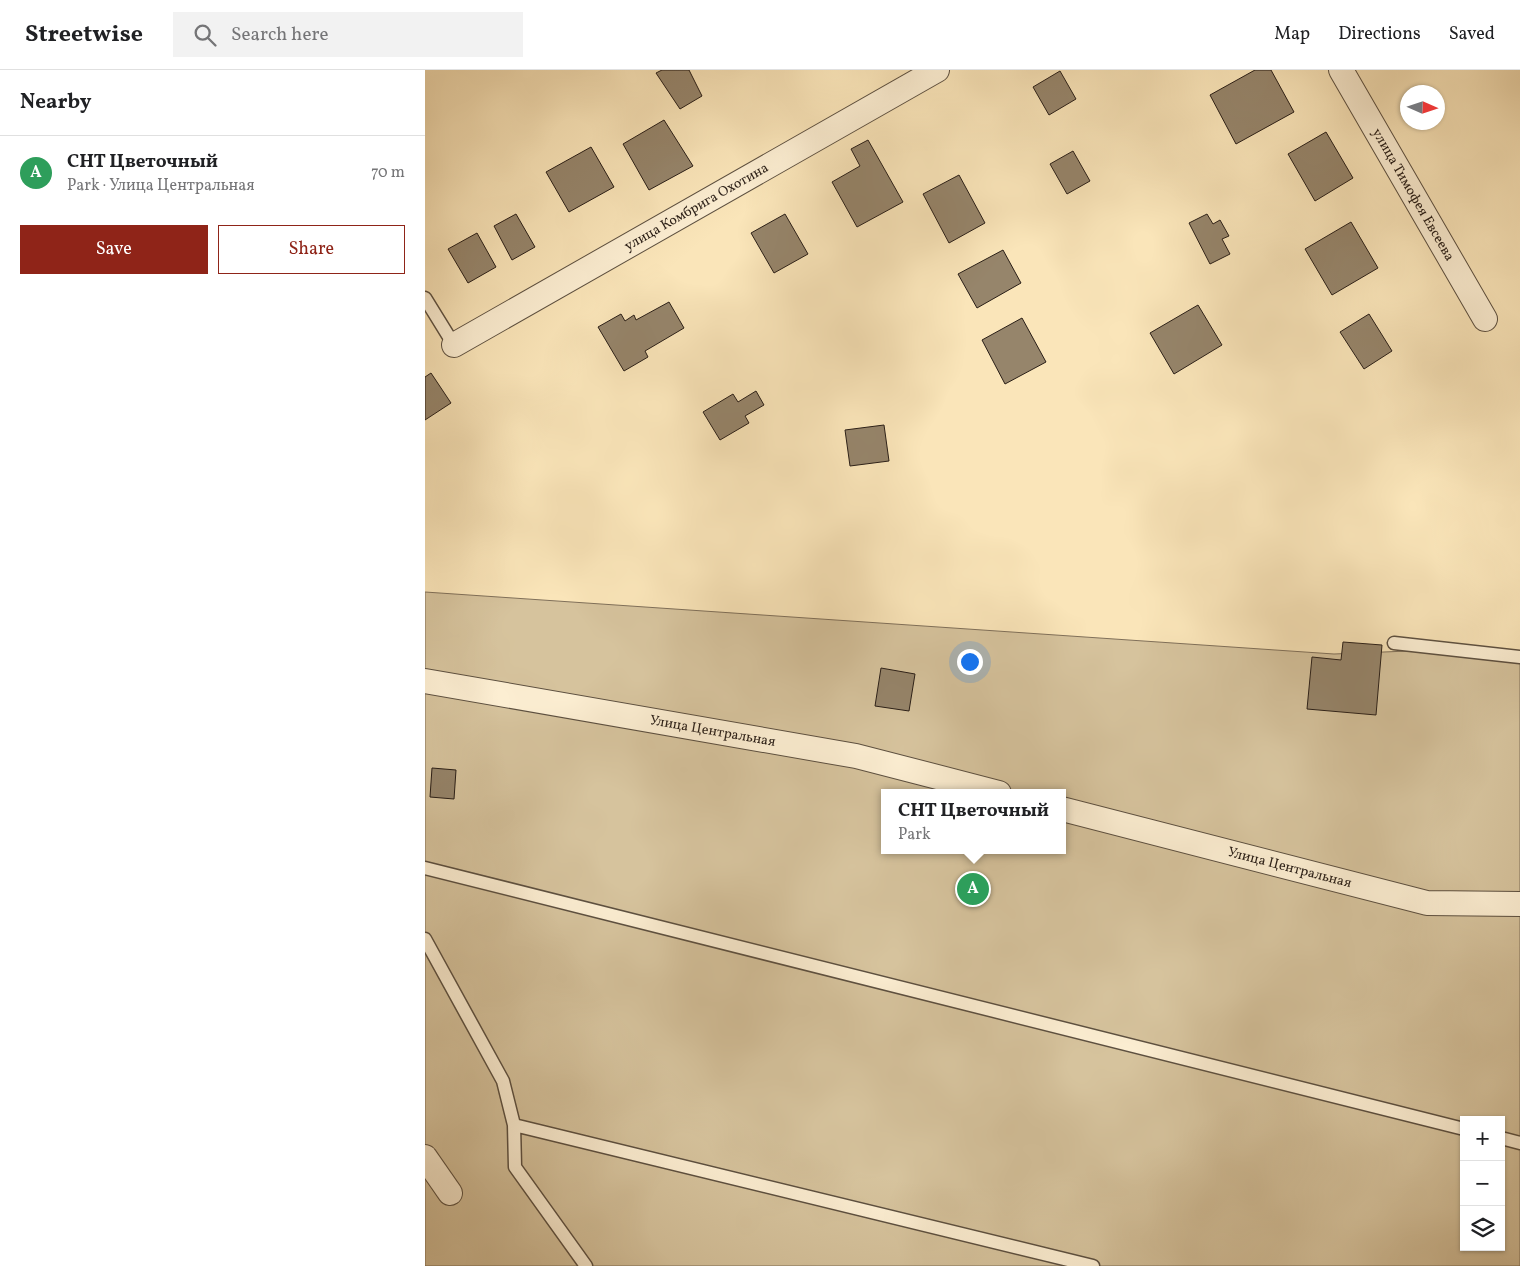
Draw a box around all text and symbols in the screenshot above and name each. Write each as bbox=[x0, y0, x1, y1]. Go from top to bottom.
search box bbox=[173, 12, 523, 57]
text: Streetwise bbox=[25, 18, 143, 52]
icon: search bbox=[191, 21, 219, 49]
text: Search here bbox=[231, 22, 328, 48]
text: Map bbox=[1274, 22, 1310, 47]
text: Directions bbox=[1338, 22, 1421, 47]
text: Saved bbox=[1449, 22, 1495, 47]
north arrow bbox=[1400, 85, 1445, 130]
text: Nearby bbox=[20, 88, 91, 117]
street label: улица Тимофея Евсеева bbox=[1367, 125, 1459, 265]
text: СНТ Цветочный bbox=[67, 149, 218, 175]
street label: улица Комбрига Охотина bbox=[621, 158, 772, 256]
text: A bbox=[30, 162, 42, 184]
text: 70 m bbox=[371, 162, 405, 184]
text: Park · Улица Центральная bbox=[67, 175, 255, 197]
button: Save bbox=[20, 225, 208, 274]
button: Share bbox=[218, 225, 405, 274]
your location bbox=[957, 649, 983, 675]
street label: Улица Центральная bbox=[648, 711, 777, 751]
popup bbox=[881, 789, 1066, 854]
text: СНТ Цветочный bbox=[898, 798, 1049, 824]
text: Park bbox=[898, 824, 931, 846]
street label: Улица Центральная bbox=[1226, 843, 1354, 893]
pin: A bbox=[957, 870, 989, 908]
map controls bbox=[1460, 1116, 1505, 1251]
button: + bbox=[1460, 1116, 1505, 1161]
button: − bbox=[1460, 1161, 1505, 1206]
button: layers bbox=[1460, 1206, 1505, 1251]

